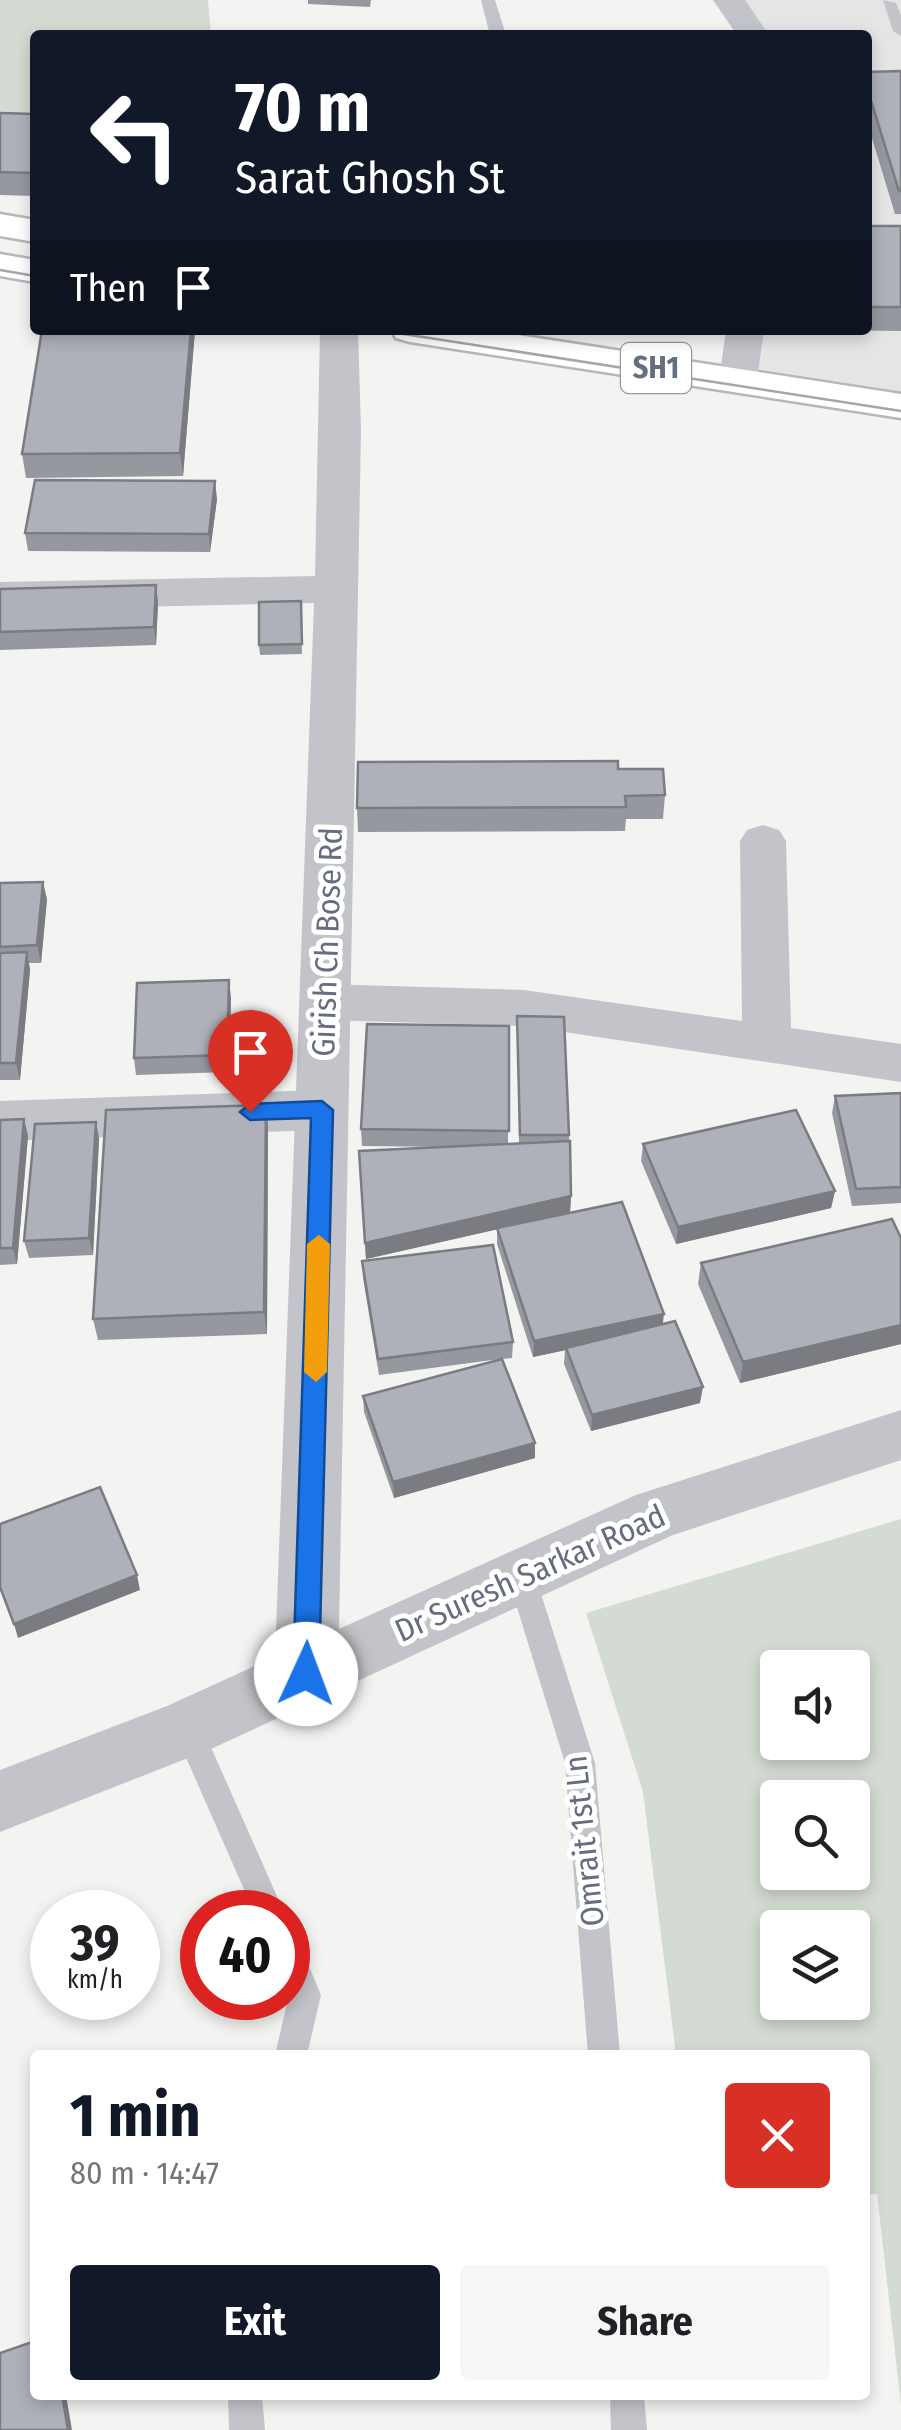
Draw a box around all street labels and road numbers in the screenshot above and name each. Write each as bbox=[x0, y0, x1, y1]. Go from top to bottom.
road number: SH1 bbox=[621, 343, 691, 393]
street label: Girish Ch Bose Rd bbox=[304, 827, 350, 1057]
street label: Dr Suresh Sarkar Road bbox=[389, 1496, 671, 1650]
street label: Omrait 1st Ln bbox=[556, 1754, 612, 1928]

